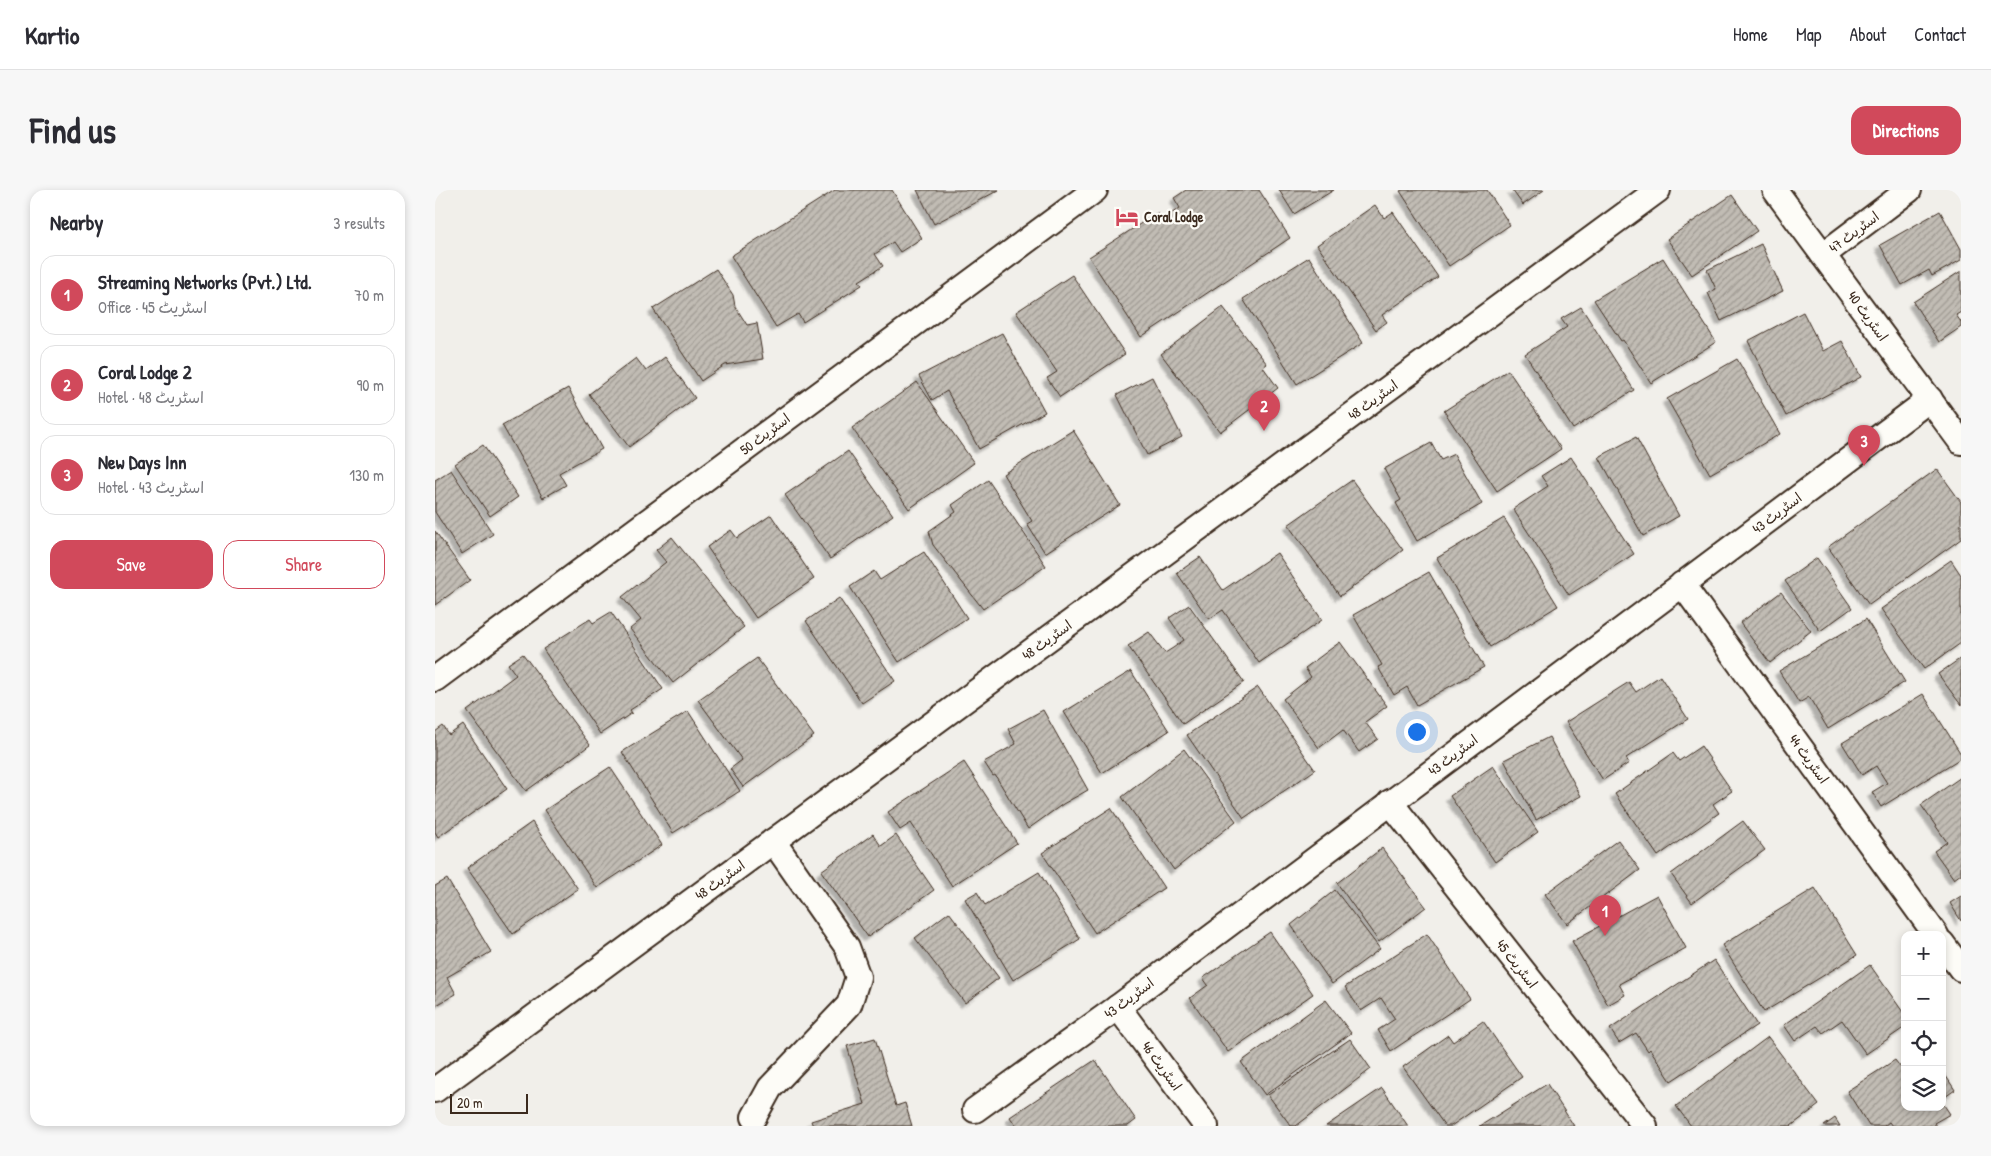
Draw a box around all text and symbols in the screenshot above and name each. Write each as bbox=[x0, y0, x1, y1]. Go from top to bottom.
text: Kartio bbox=[25, 19, 80, 51]
text: Home bbox=[1733, 22, 1768, 47]
text: Map bbox=[1796, 22, 1821, 47]
text: About bbox=[1849, 22, 1886, 47]
text: Contact bbox=[1914, 22, 1966, 47]
button: Directions bbox=[1851, 106, 1961, 155]
text: Find us bbox=[30, 107, 116, 154]
hotel icon: Coral Lodge bbox=[1114, 204, 1140, 230]
place label: Coral Lodge bbox=[1144, 207, 1204, 228]
street label: اسٹریٹ 47 bbox=[1825, 207, 1883, 257]
text: Nearby bbox=[50, 208, 103, 237]
text: 3 results bbox=[333, 212, 385, 234]
text: Streaming Networks (Pvt.) Ltd. bbox=[98, 269, 312, 295]
text: 1 bbox=[64, 284, 70, 306]
text: 70 m bbox=[354, 284, 384, 306]
street label: اسٹریٹ 40 bbox=[1844, 287, 1893, 345]
text: Office · اسٹریٹ 45 bbox=[98, 296, 207, 318]
text: Coral Lodge 2 bbox=[98, 359, 192, 385]
text: 2 bbox=[63, 374, 71, 396]
text: 90 m bbox=[356, 374, 384, 396]
street label: اسٹریٹ 48 bbox=[1344, 375, 1401, 424]
text: Hotel · اسٹریٹ 48 bbox=[98, 386, 204, 408]
pin: 2 bbox=[1248, 390, 1280, 431]
street label: اسٹریٹ 50 bbox=[736, 409, 794, 459]
pin: 3 bbox=[1848, 425, 1880, 466]
text: New Days Inn bbox=[98, 449, 187, 475]
text: 3 bbox=[63, 464, 71, 486]
text: 130 m bbox=[349, 464, 384, 486]
text: Hotel · اسٹریٹ 43 bbox=[98, 476, 204, 498]
street label: اسٹریٹ 43 bbox=[1748, 488, 1805, 537]
button: Save bbox=[50, 540, 213, 589]
button: Share bbox=[223, 540, 385, 589]
street label: اسٹریٹ 48 bbox=[1018, 615, 1075, 664]
your location bbox=[1404, 719, 1430, 745]
street label: اسٹریٹ 43 bbox=[1424, 730, 1481, 779]
street label: اسٹریٹ 44 bbox=[1785, 730, 1834, 787]
street label: اسٹریٹ 48 bbox=[691, 855, 748, 904]
pin: 1 bbox=[1589, 895, 1621, 936]
map controls bbox=[1901, 931, 1946, 1111]
button: + bbox=[1901, 931, 1946, 976]
street label: اسٹریٹ 45 bbox=[1492, 935, 1542, 992]
street label: اسٹریٹ 43 bbox=[1100, 973, 1157, 1022]
button: − bbox=[1901, 976, 1946, 1021]
button: locate bbox=[1901, 1021, 1946, 1066]
street label: اسٹریٹ 46 bbox=[1138, 1037, 1187, 1094]
button: layers bbox=[1901, 1066, 1946, 1111]
scale bar bbox=[450, 1091, 527, 1114]
text: 20 m bbox=[457, 1093, 483, 1112]

